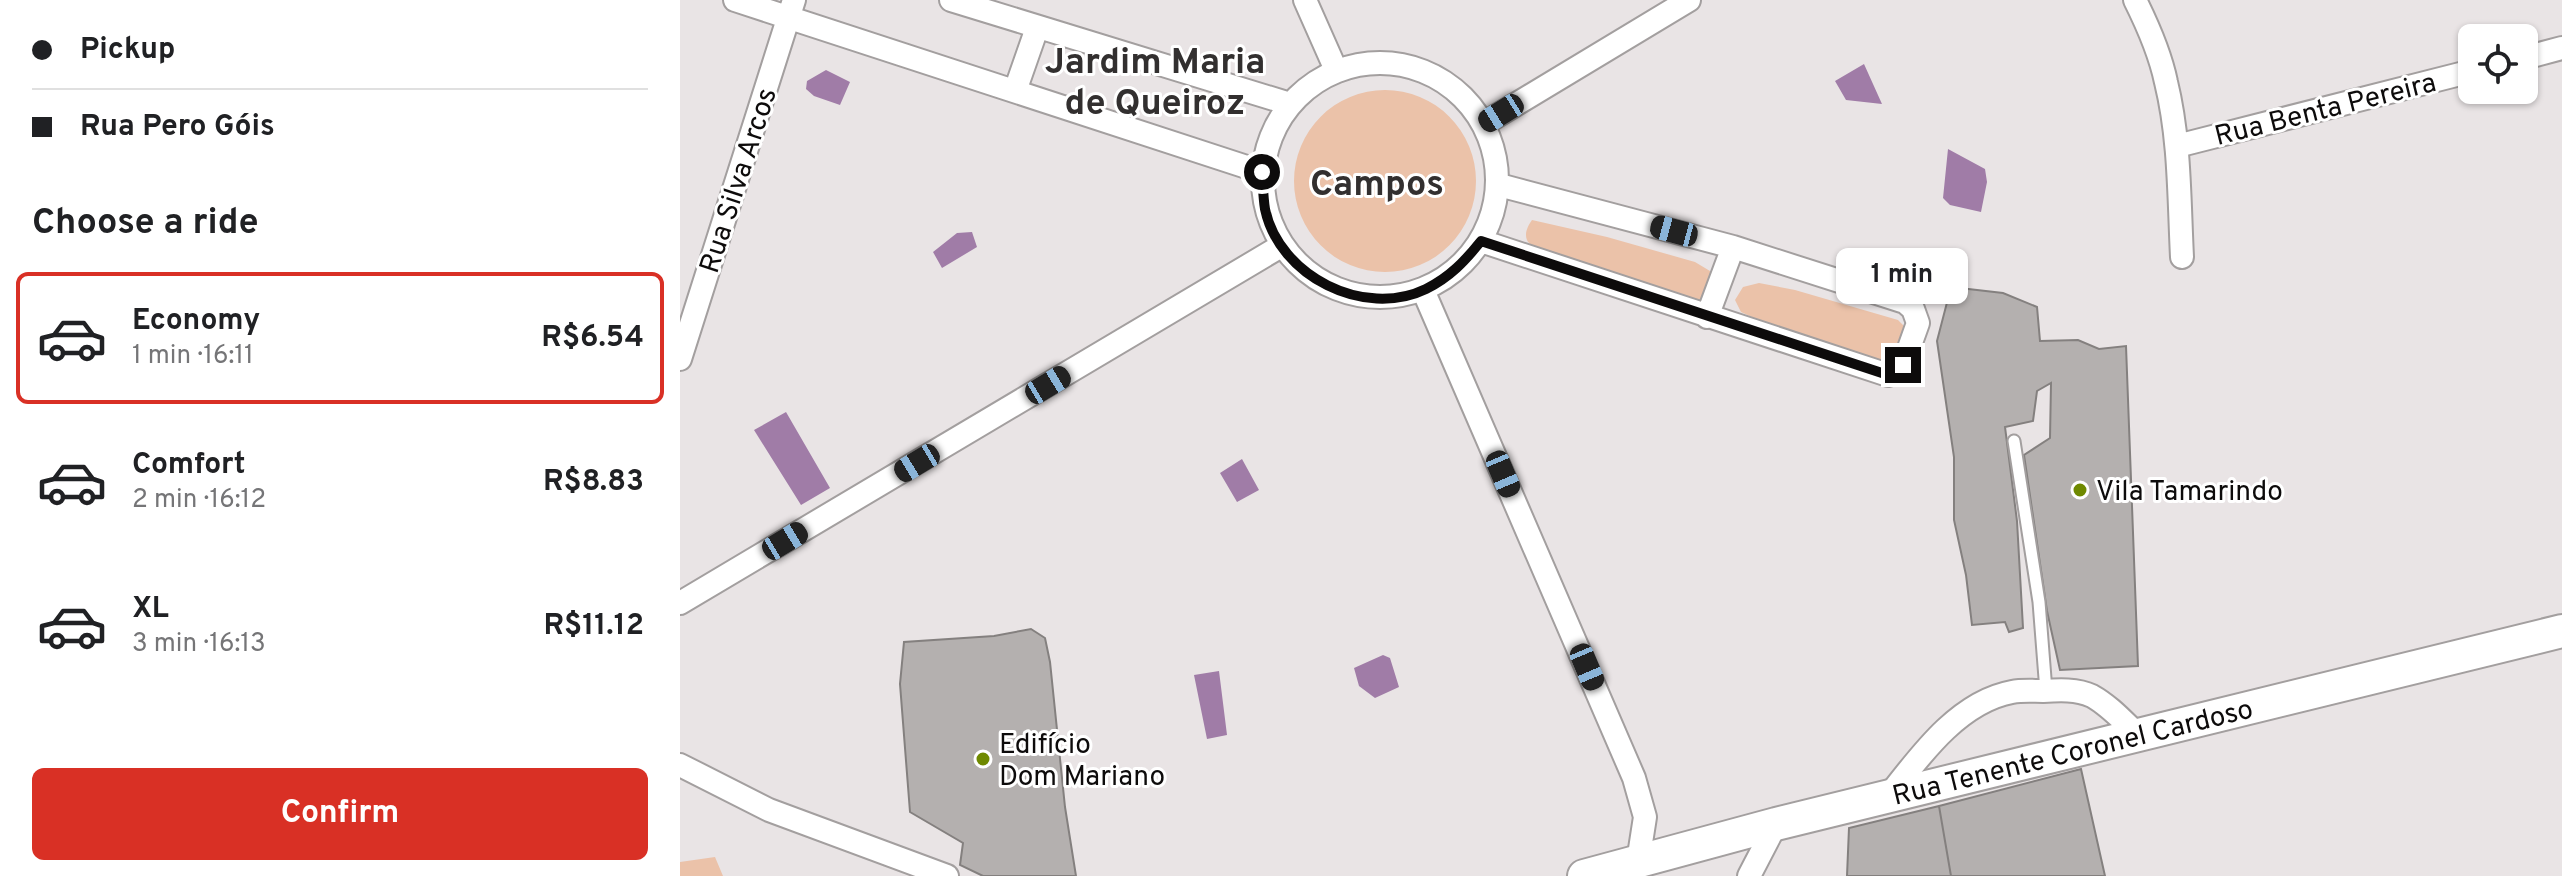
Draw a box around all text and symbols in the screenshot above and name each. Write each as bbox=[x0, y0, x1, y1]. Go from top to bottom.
map controls bbox=[2458, 24, 2538, 104]
button: locate bbox=[2458, 24, 2538, 104]
text: Pickup bbox=[80, 32, 175, 69]
district label: Jardim Maria de Queiroz bbox=[1045, 41, 1265, 128]
street label: Rua Benta Pereira bbox=[2211, 66, 2440, 156]
street label: Rua Silva Arcos bbox=[693, 84, 787, 278]
car bbox=[1474, 90, 1528, 136]
text: Rua Pero Góis bbox=[80, 109, 275, 146]
route start bbox=[1244, 154, 1280, 190]
district label: Campos bbox=[1310, 163, 1444, 209]
text: Choose a ride bbox=[32, 201, 258, 247]
car bbox=[1648, 213, 1700, 249]
callout: 1 min bbox=[1837, 249, 1969, 305]
text: 1 min bbox=[1871, 259, 1933, 292]
icon: car bbox=[36, 302, 108, 374]
text: Economy bbox=[132, 303, 260, 340]
text: R$6.54 bbox=[541, 320, 644, 357]
text: 1 min · 16:11 bbox=[132, 340, 254, 373]
route end bbox=[1885, 347, 1921, 383]
car bbox=[1021, 362, 1075, 408]
car bbox=[890, 440, 944, 486]
icon: car bbox=[36, 446, 108, 518]
text: Comfort bbox=[132, 447, 245, 484]
car bbox=[1483, 447, 1523, 501]
text: R$8.83 bbox=[543, 464, 644, 501]
place label: Vila Tamarindo bbox=[2096, 475, 2283, 511]
marker: Vila Tamarindo bbox=[2071, 481, 2089, 499]
text: 2 min · 16:12 bbox=[132, 484, 266, 517]
car bbox=[758, 518, 812, 564]
icon: car bbox=[36, 590, 108, 662]
text: XL bbox=[132, 591, 169, 628]
text: R$11.12 bbox=[543, 608, 644, 645]
text: 3 min · 16:13 bbox=[132, 628, 266, 661]
car bbox=[1567, 640, 1607, 694]
street label: Rua Tenente Coronel Cardoso bbox=[1889, 693, 2257, 816]
place label: Edifício Dom Mariano bbox=[999, 728, 1165, 796]
marker: Edifício Dom Mariano bbox=[974, 750, 992, 768]
button: Confirm bbox=[32, 768, 648, 860]

